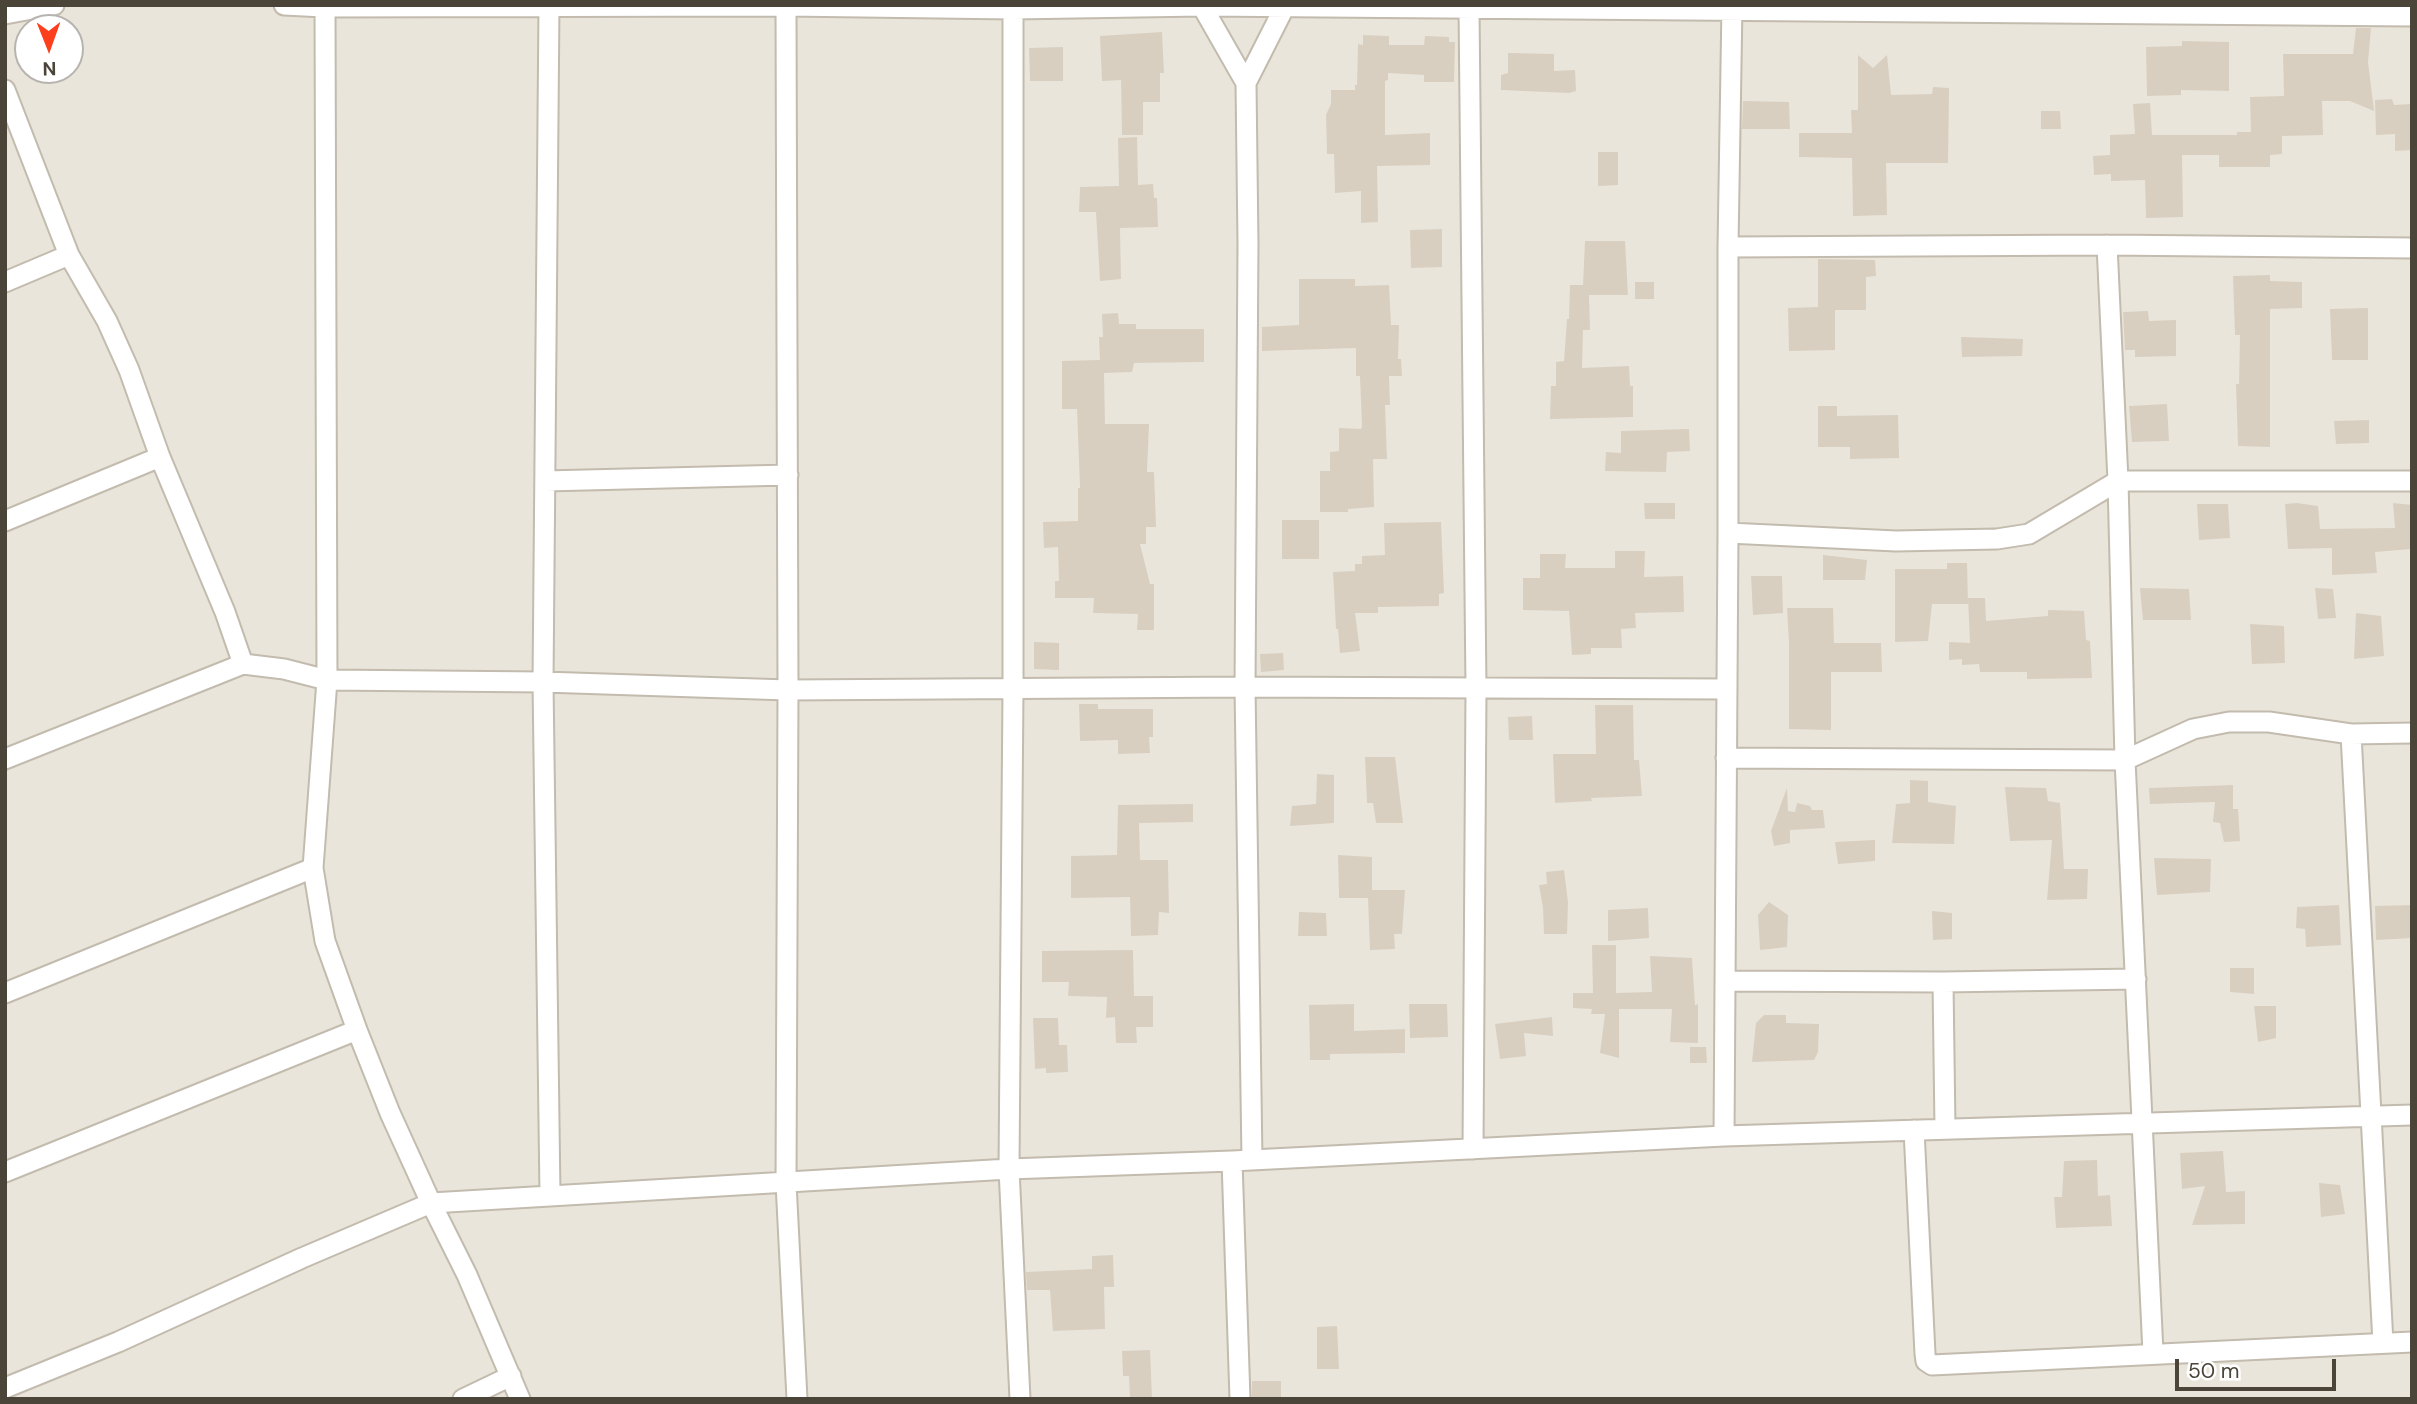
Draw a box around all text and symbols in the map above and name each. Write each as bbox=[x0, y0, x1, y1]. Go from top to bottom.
north arrow bbox=[14, 14, 84, 84]
text: N bbox=[42, 56, 56, 81]
scale bar bbox=[2179, 1344, 2340, 1388]
text: 50 m bbox=[2188, 1357, 2239, 1385]

